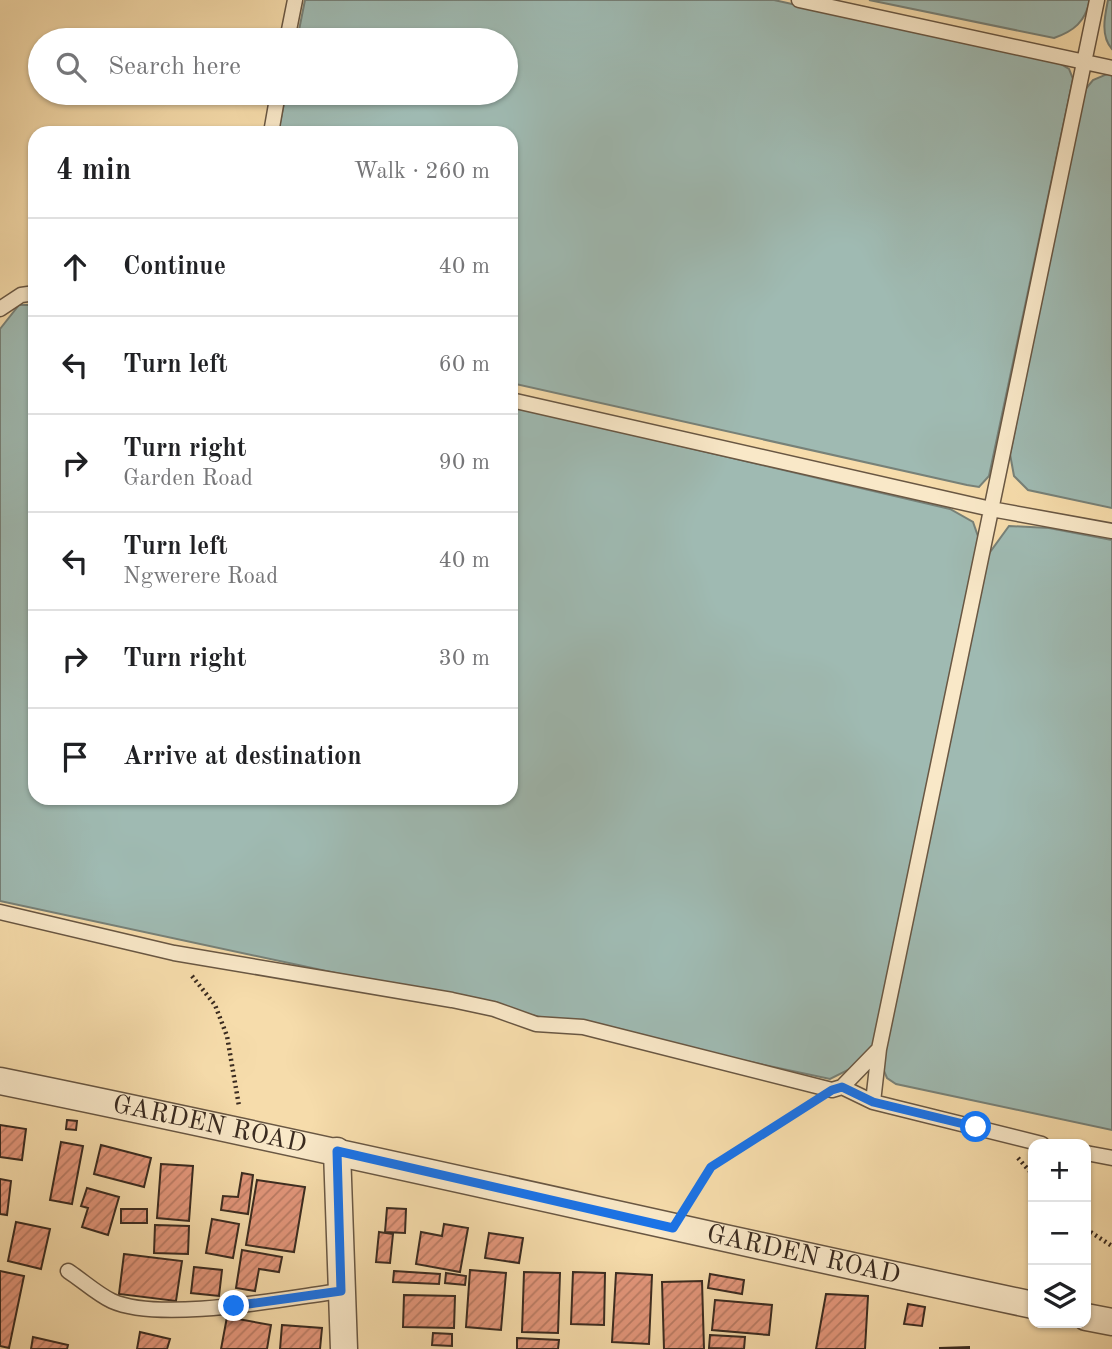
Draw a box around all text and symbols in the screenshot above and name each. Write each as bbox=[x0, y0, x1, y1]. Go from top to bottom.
search box bbox=[28, 28, 518, 105]
icon: search bbox=[52, 48, 90, 86]
text: Search here bbox=[108, 54, 241, 80]
text: 4 min bbox=[56, 156, 131, 186]
text: Walk · 260 m bbox=[354, 160, 490, 183]
icon: ahead bbox=[56, 248, 94, 286]
text: Continue bbox=[123, 254, 226, 280]
text: 40 m bbox=[439, 255, 490, 278]
icon: left bbox=[56, 346, 94, 384]
text: Turn left bbox=[123, 352, 228, 378]
text: 60 m bbox=[439, 353, 490, 376]
text: Turn right bbox=[123, 436, 246, 462]
icon: right bbox=[56, 444, 94, 482]
text: 90 m bbox=[439, 451, 490, 474]
text: Garden Road bbox=[123, 467, 253, 490]
text: Turn left bbox=[123, 534, 228, 560]
icon: left bbox=[56, 542, 94, 580]
text: 40 m bbox=[439, 549, 490, 572]
text: Ngwerere Road bbox=[123, 565, 278, 588]
icon: right bbox=[56, 640, 94, 678]
text: Turn right bbox=[123, 646, 246, 672]
text: 30 m bbox=[439, 647, 490, 670]
icon: arrive bbox=[56, 738, 94, 776]
text: Arrive at destination bbox=[123, 744, 362, 770]
street label: GARDEN ROAD bbox=[110, 1092, 309, 1158]
route start bbox=[960, 1111, 991, 1142]
map controls bbox=[1028, 1139, 1091, 1328]
button: + bbox=[1028, 1139, 1091, 1202]
button: − bbox=[1028, 1202, 1091, 1265]
street label: GARDEN ROAD bbox=[704, 1221, 903, 1289]
button: layers bbox=[1028, 1265, 1091, 1328]
route end bbox=[218, 1290, 249, 1321]

